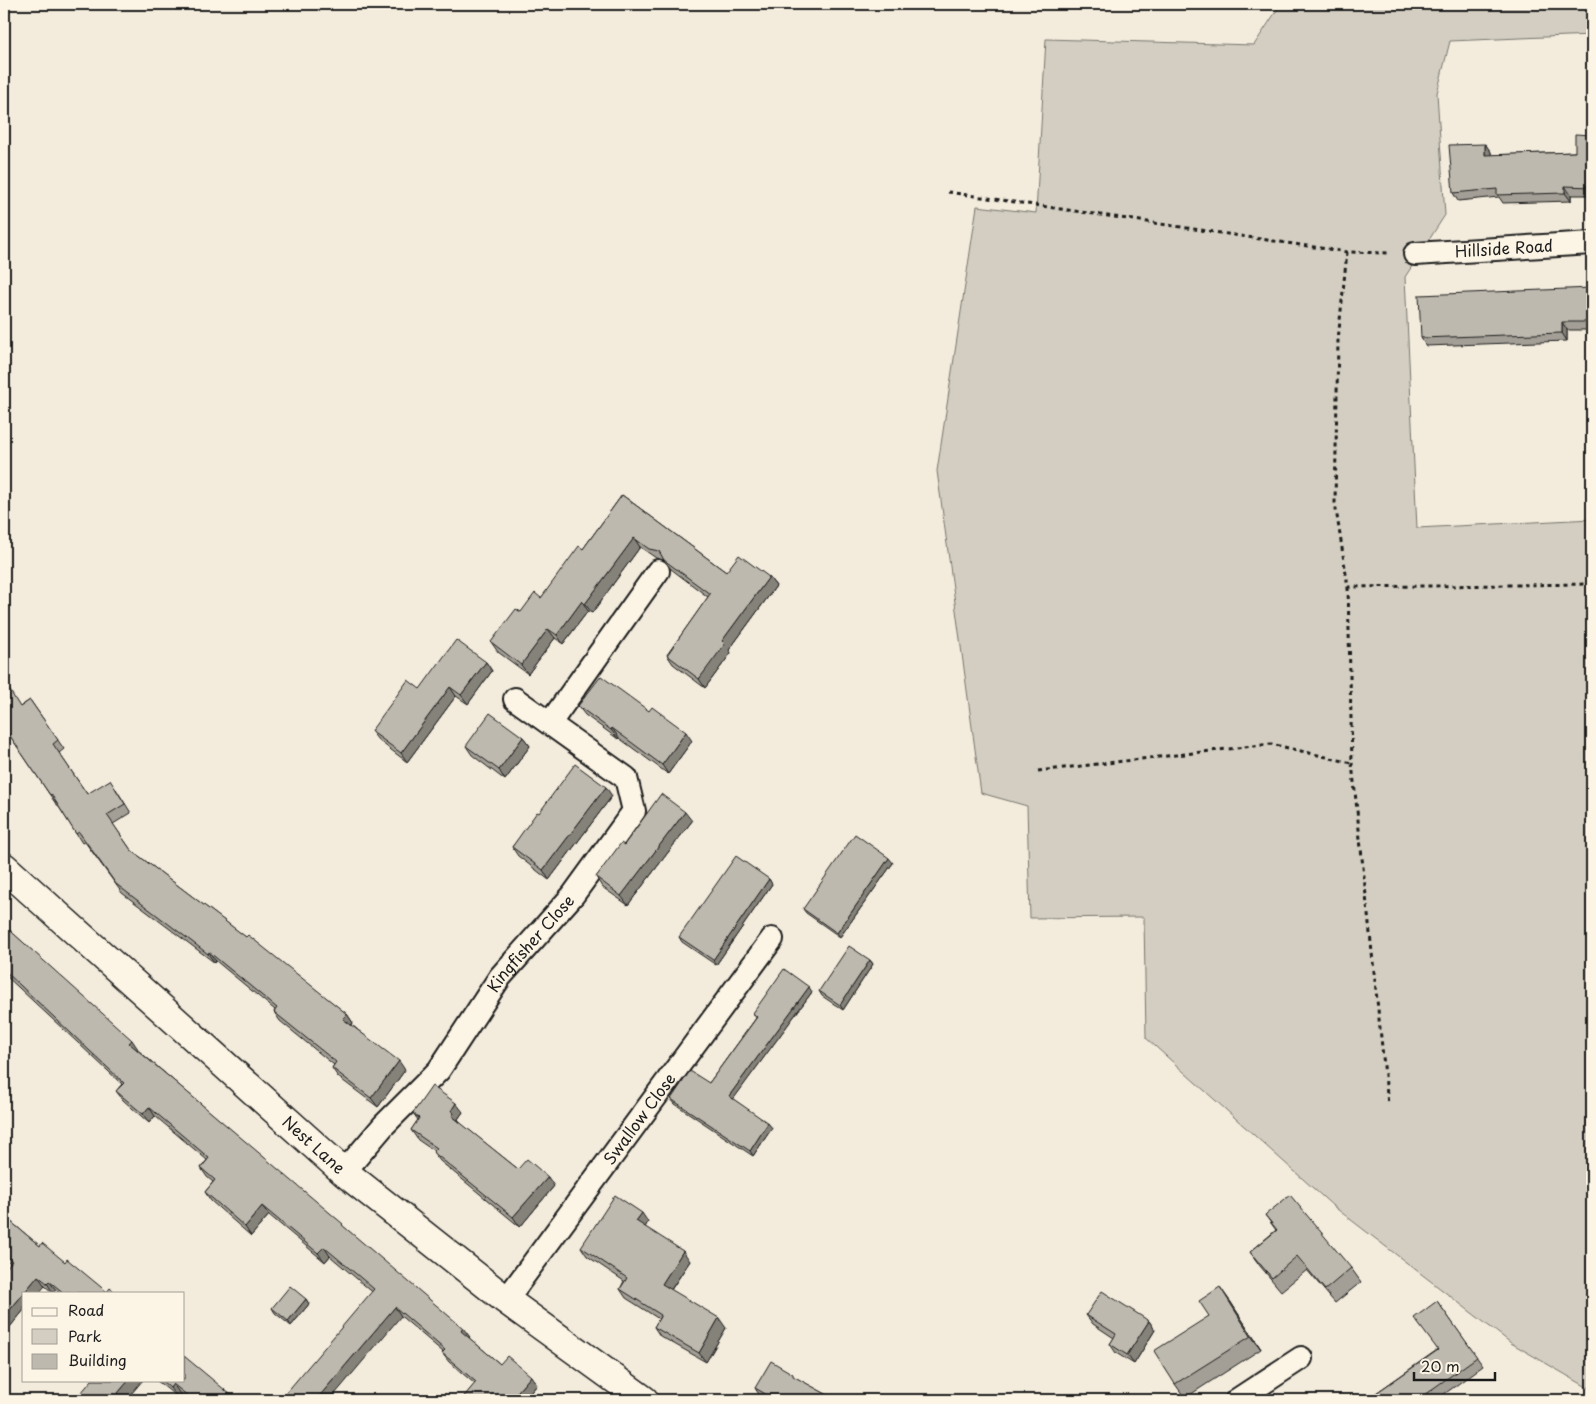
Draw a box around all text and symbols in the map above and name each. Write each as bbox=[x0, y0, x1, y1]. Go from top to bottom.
street label: Hillside Road bbox=[1454, 232, 1554, 263]
street label: Kingfisher Close bbox=[480, 889, 579, 996]
street label: Swallow Close bbox=[597, 1067, 681, 1169]
street label: Nest Lane bbox=[278, 1109, 351, 1179]
legend bbox=[22, 1292, 185, 1382]
text: Road bbox=[68, 1298, 104, 1321]
text: Park bbox=[68, 1324, 102, 1347]
text: Building bbox=[68, 1348, 127, 1371]
scale bar bbox=[1414, 1349, 1495, 1381]
text: 20 m bbox=[1421, 1354, 1460, 1377]

